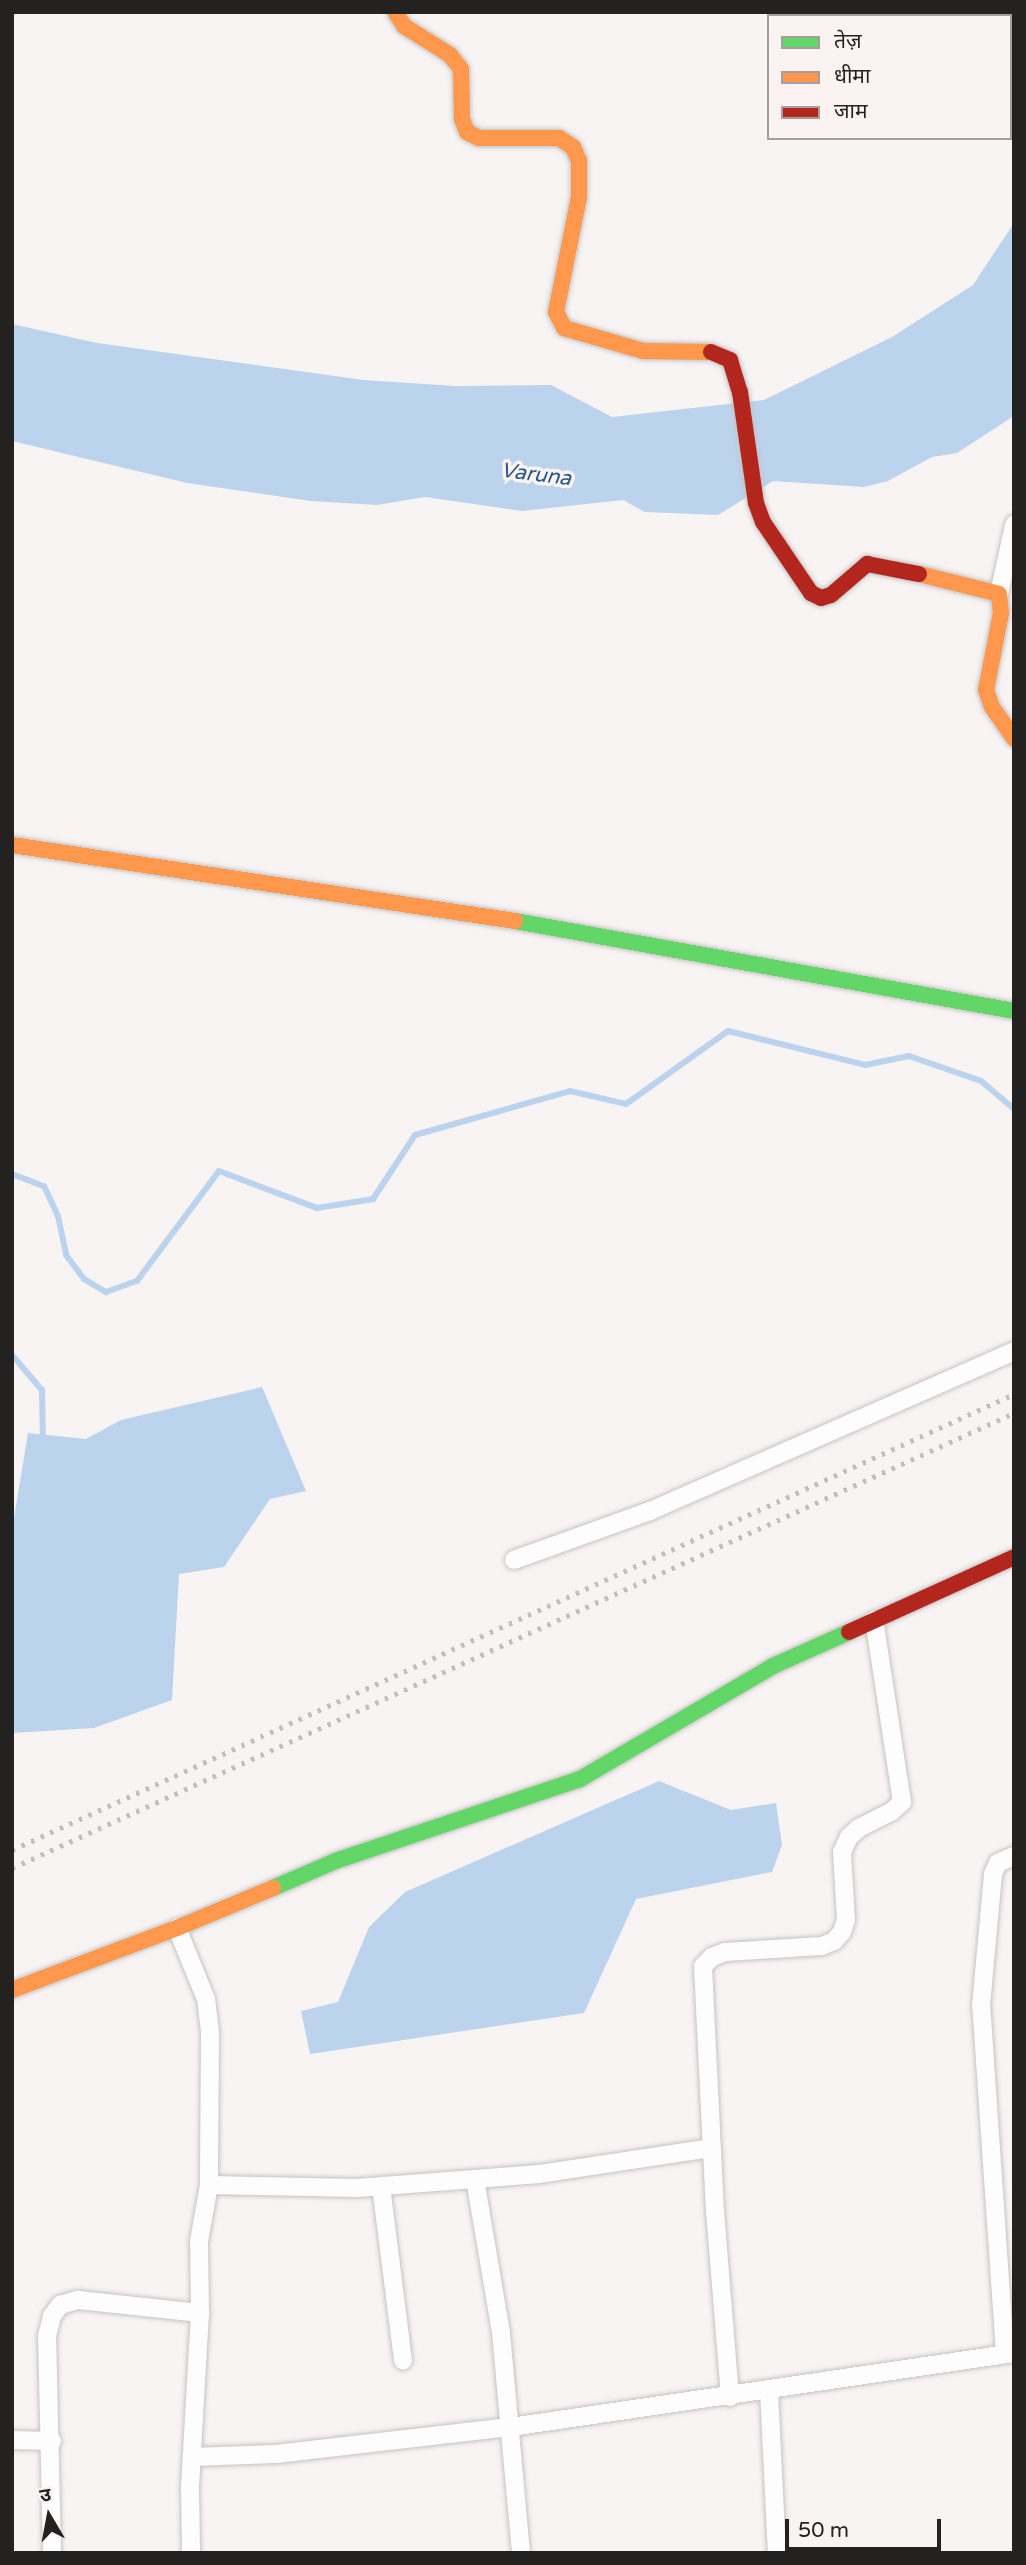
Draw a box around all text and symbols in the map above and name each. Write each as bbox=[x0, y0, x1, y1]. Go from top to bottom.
legend bbox=[767, 14, 1012, 140]
text: तेज़ bbox=[834, 29, 862, 54]
text: धीमा bbox=[834, 64, 870, 89]
text: जाम bbox=[834, 99, 868, 124]
water label: Varuna bbox=[499, 458, 573, 492]
north arrow bbox=[14, 2481, 84, 2551]
text: उ bbox=[38, 2484, 53, 2507]
scale bar bbox=[788, 2506, 944, 2550]
text: 50 m bbox=[798, 2518, 849, 2543]

